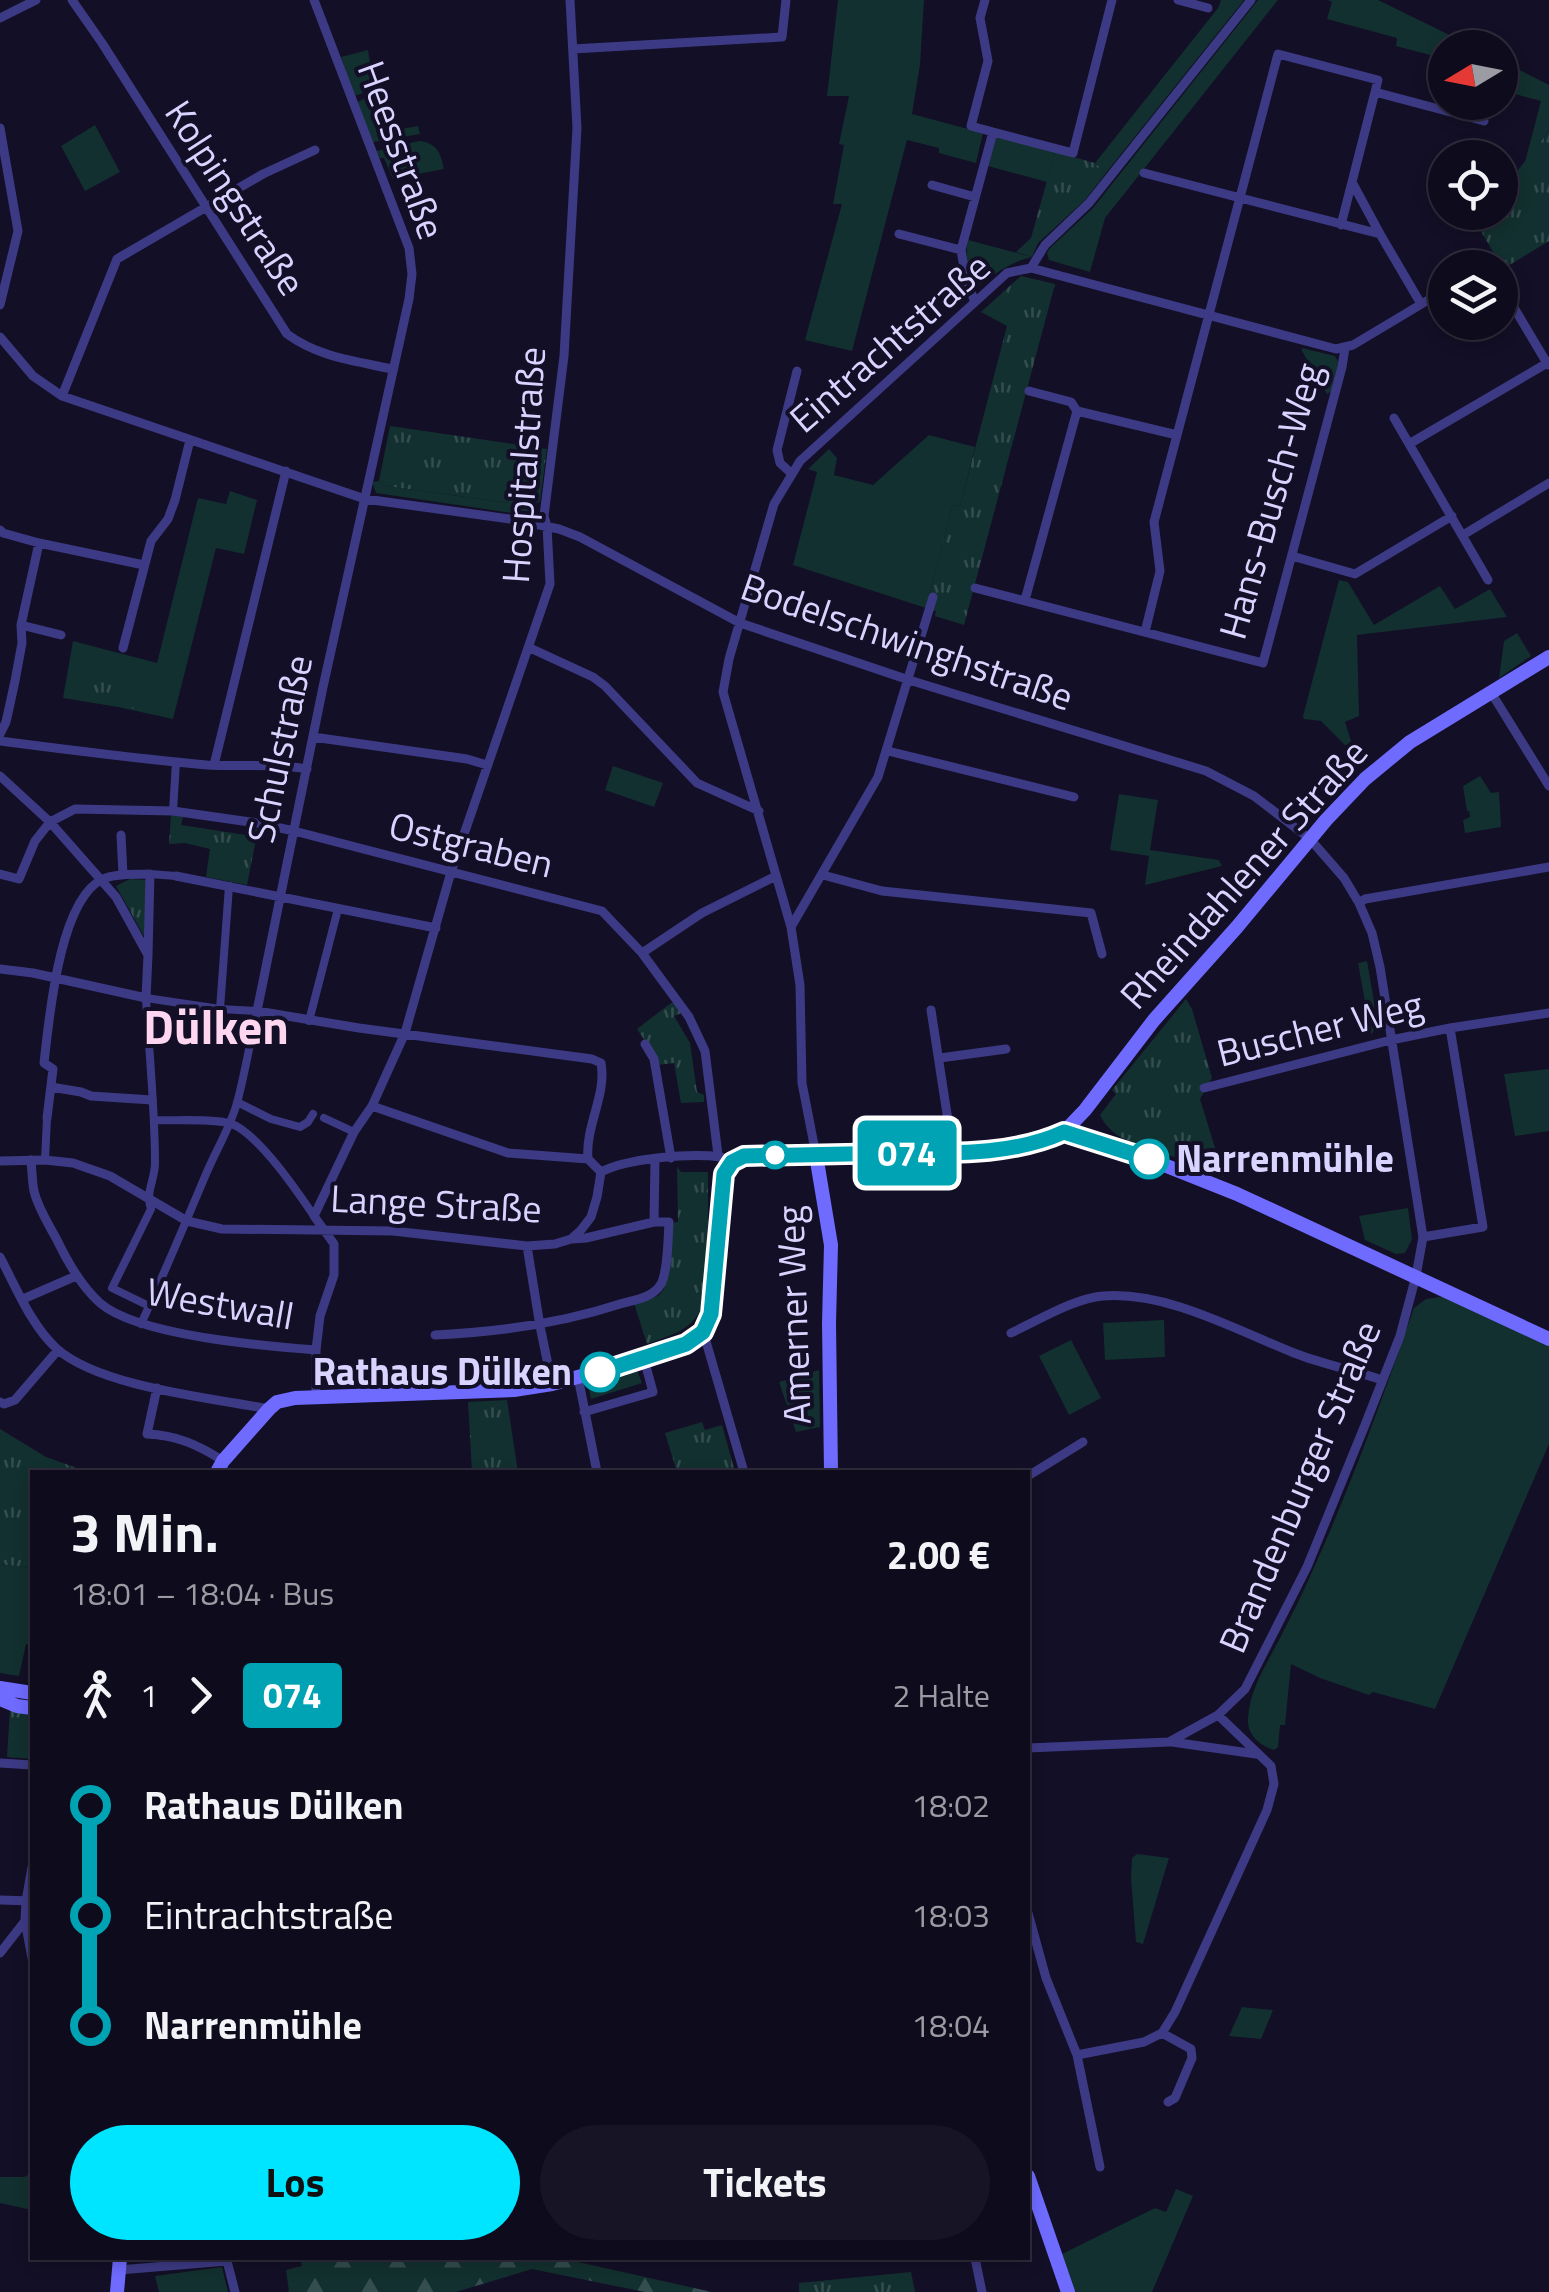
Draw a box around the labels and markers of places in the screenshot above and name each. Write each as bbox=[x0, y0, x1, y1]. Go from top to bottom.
place label: Narrenmühle bbox=[1176, 1129, 1394, 1187]
marker: Narrenmühle bbox=[1130, 1140, 1168, 1178]
unlabelled marker bbox=[762, 1142, 788, 1168]
place label: Rathaus Dülken bbox=[312, 1342, 572, 1400]
marker: Rathaus Dülken bbox=[581, 1353, 619, 1391]

